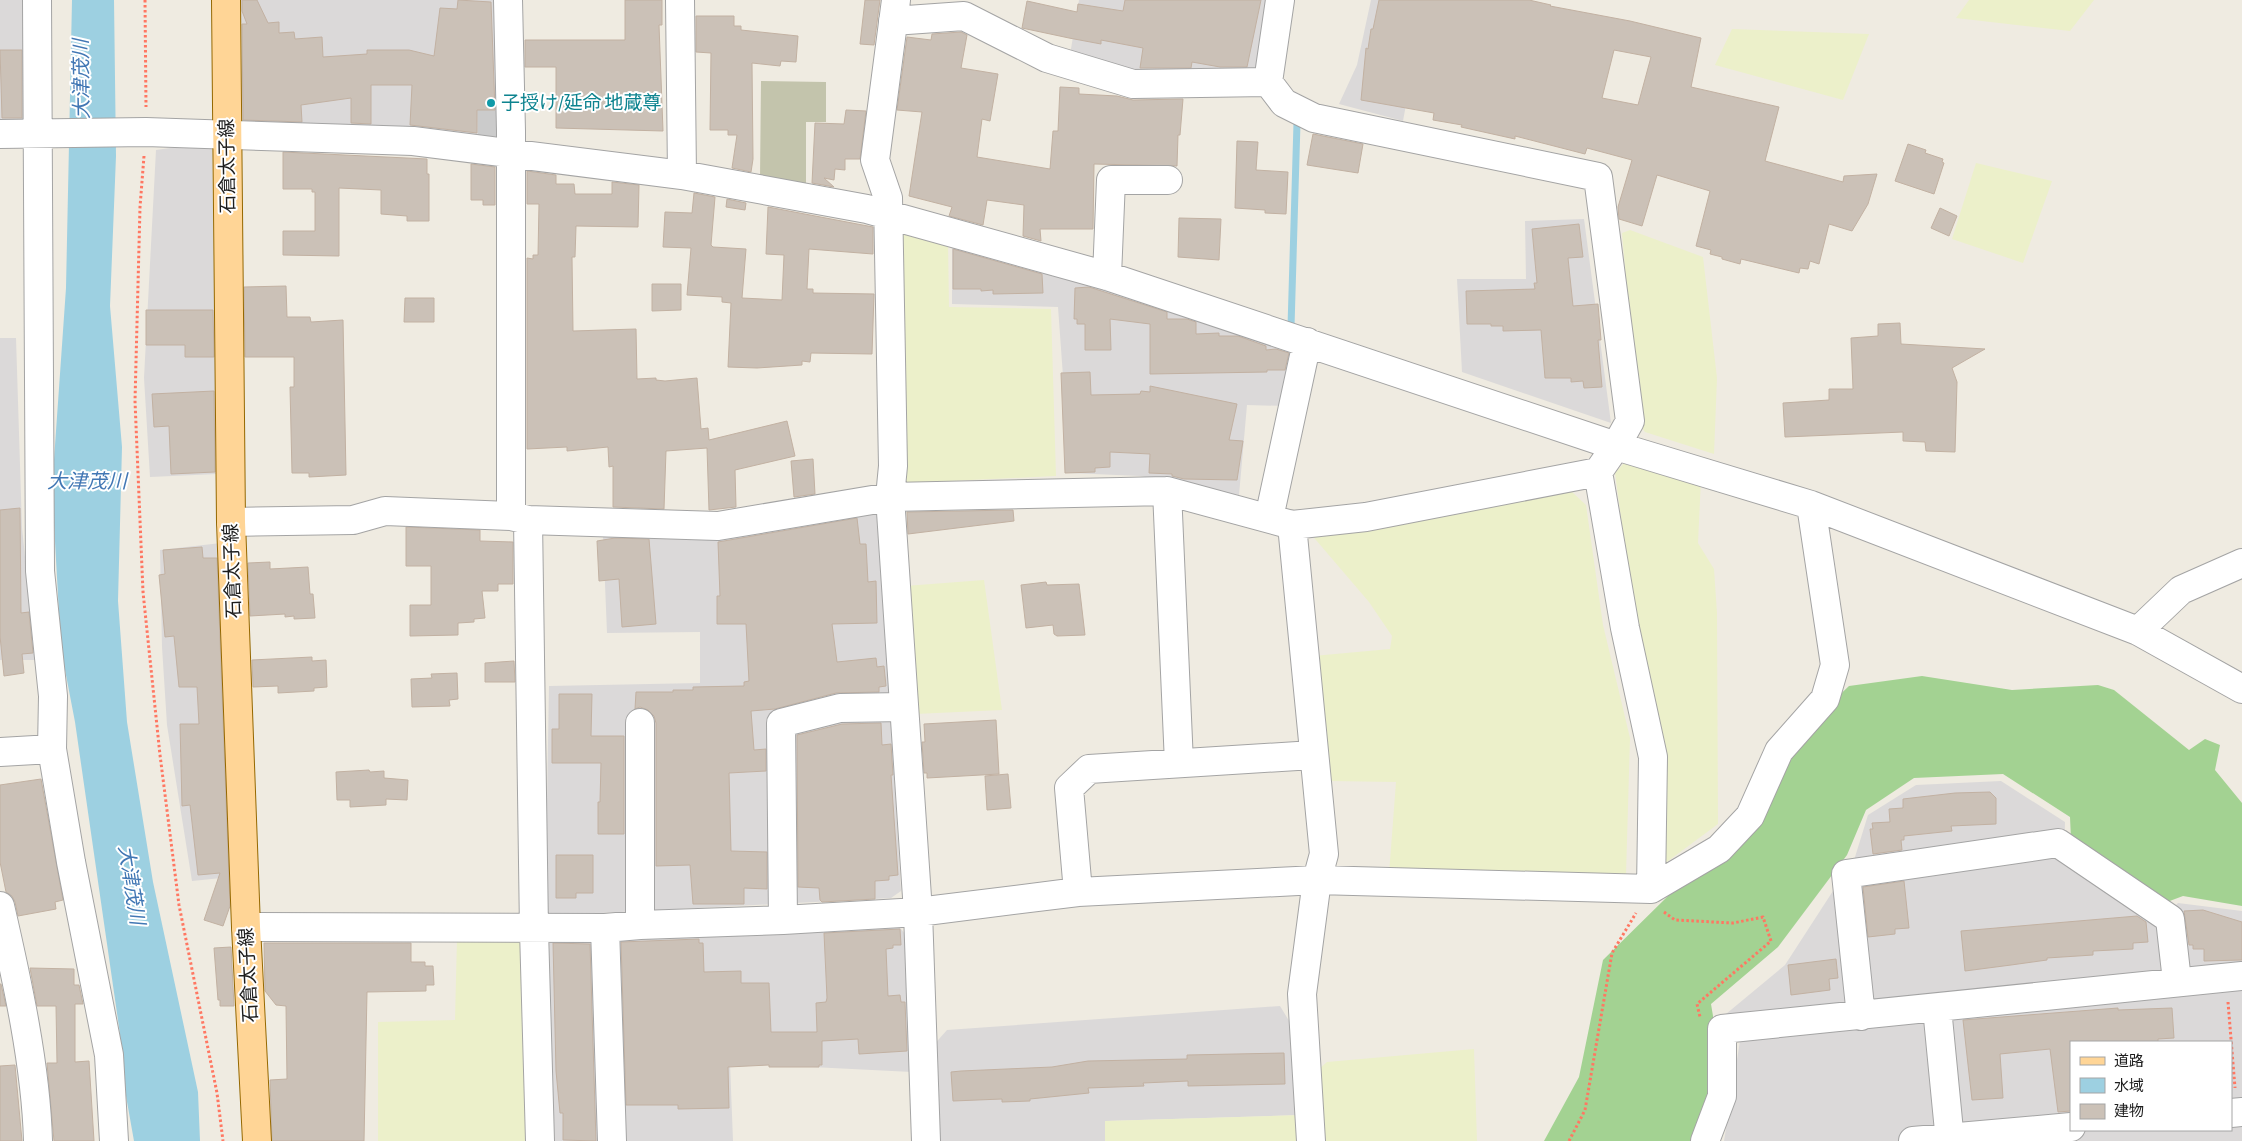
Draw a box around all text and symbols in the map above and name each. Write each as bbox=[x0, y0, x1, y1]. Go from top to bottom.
water label: 大津茂川 bbox=[70, 37, 93, 119]
place label: 子授け/延命 地蔵尊 bbox=[501, 92, 662, 113]
marker: 子授け/延命 地蔵尊 bbox=[485, 97, 497, 109]
street label: 石倉太子線 bbox=[217, 118, 238, 214]
water label: 大津茂川 bbox=[47, 471, 129, 492]
street label: 石倉太子線 bbox=[221, 523, 244, 619]
water label: 大津茂川 bbox=[115, 844, 148, 928]
street label: 石倉太子線 bbox=[236, 927, 261, 1023]
legend bbox=[2070, 1041, 2232, 1131]
text: 道路 bbox=[2114, 1053, 2144, 1069]
text: 水域 bbox=[2114, 1078, 2144, 1094]
text: 建物 bbox=[2114, 1103, 2144, 1119]

